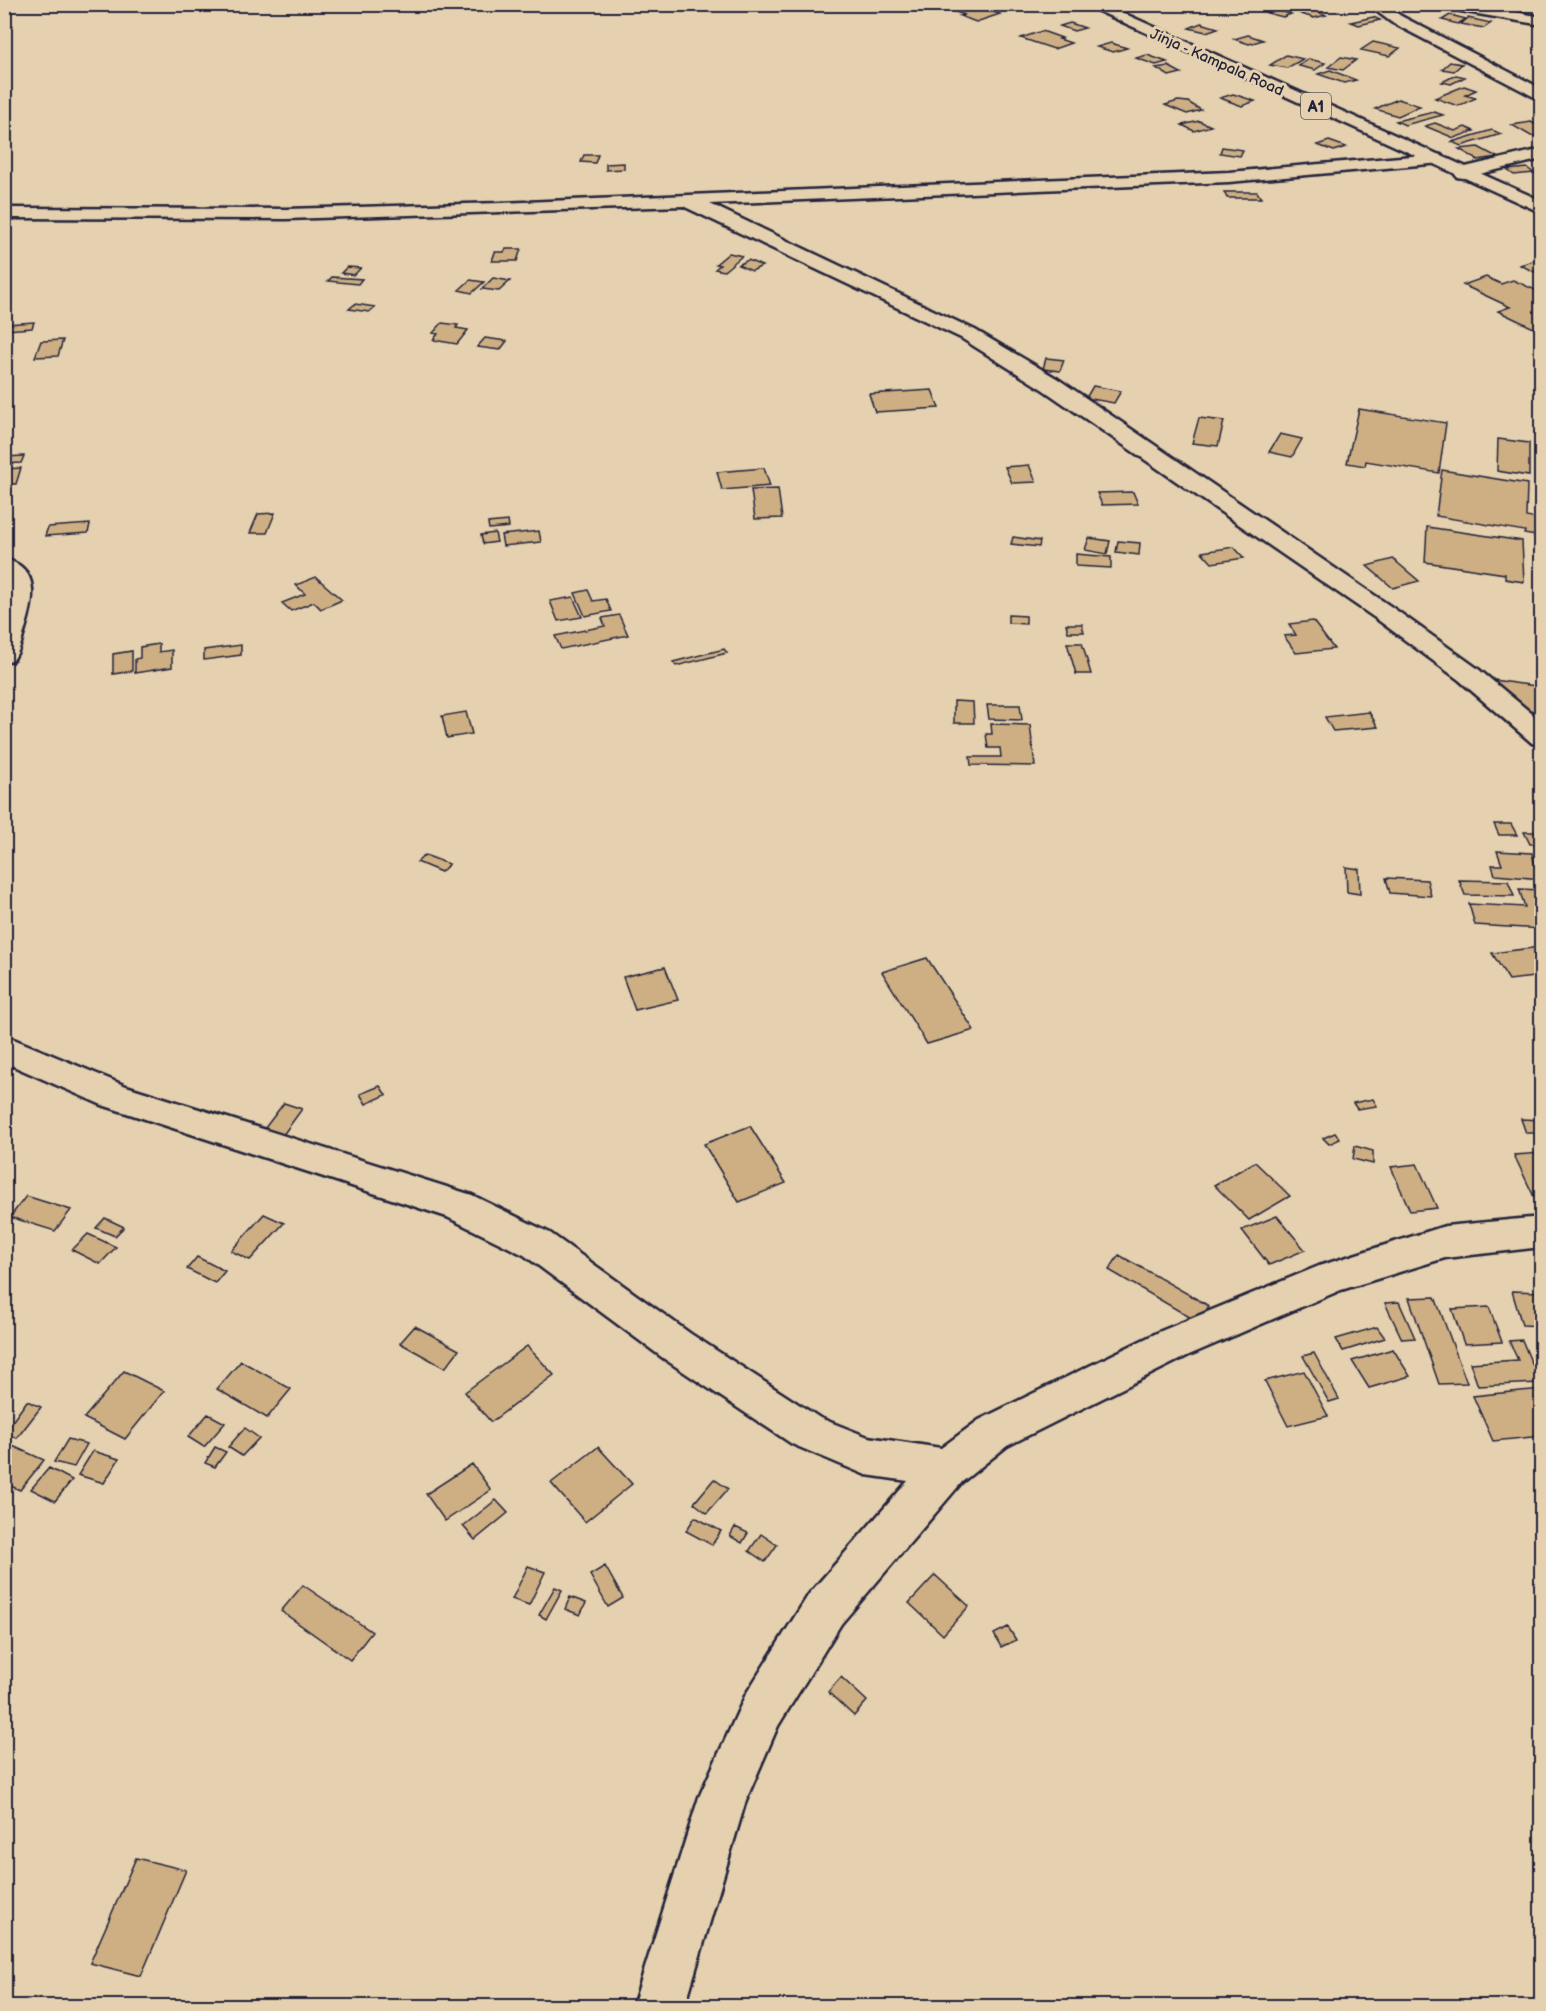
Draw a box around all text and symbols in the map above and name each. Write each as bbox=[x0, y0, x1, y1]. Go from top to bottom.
street label: Jinja - Kampala Road bbox=[1147, 24, 1287, 100]
road number: A1 bbox=[1301, 93, 1331, 119]

